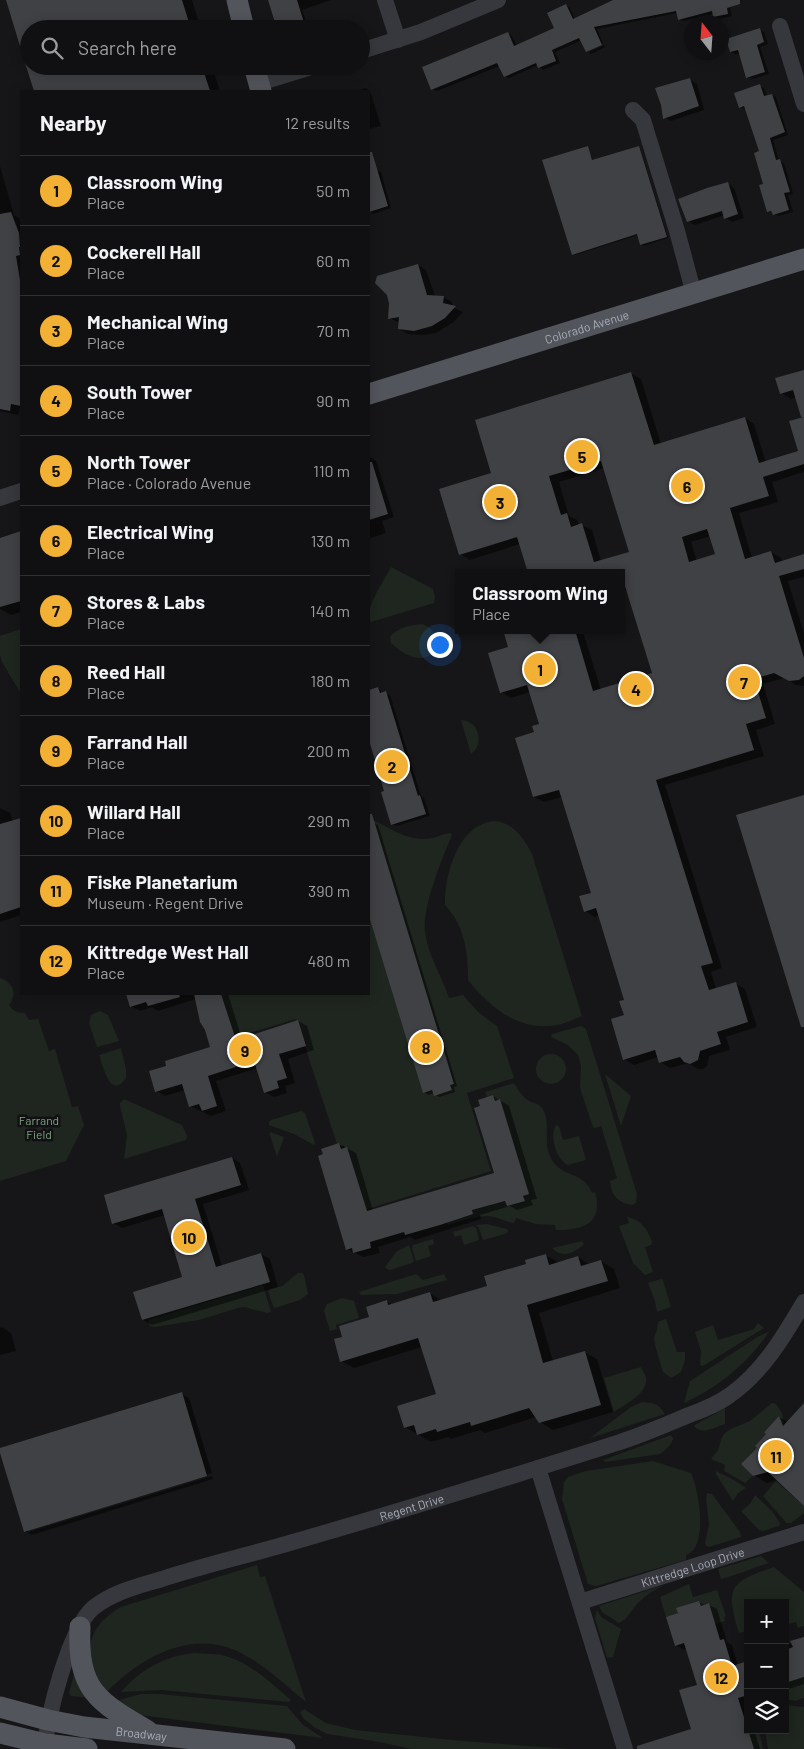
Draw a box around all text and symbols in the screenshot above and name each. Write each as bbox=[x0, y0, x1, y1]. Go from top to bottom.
north arrow bbox=[684, 15, 729, 60]
search box bbox=[20, 20, 370, 75]
icon: search bbox=[38, 34, 66, 62]
text: Search here bbox=[78, 36, 177, 59]
text: Nearby bbox=[40, 110, 106, 135]
text: 12 results bbox=[285, 113, 350, 132]
text: Classroom Wing bbox=[87, 170, 223, 193]
text: 1 bbox=[53, 181, 59, 200]
text: 50 m bbox=[316, 181, 350, 200]
text: Place bbox=[87, 193, 125, 212]
text: Cockerell Hall bbox=[87, 240, 201, 263]
text: 2 bbox=[52, 251, 60, 270]
text: 60 m bbox=[316, 251, 350, 270]
text: Place bbox=[87, 263, 125, 282]
street label: Colorado Avenue bbox=[543, 307, 631, 346]
text: Mechanical Wing bbox=[87, 310, 228, 333]
text: 3 bbox=[52, 321, 60, 340]
text: 70 m bbox=[317, 321, 350, 340]
text: Place bbox=[87, 333, 125, 352]
text: South Tower bbox=[87, 380, 192, 403]
text: 4 bbox=[51, 391, 61, 410]
text: 90 m bbox=[316, 391, 350, 410]
text: Place bbox=[87, 403, 125, 422]
pin: 5 bbox=[566, 437, 598, 475]
text: North Tower bbox=[87, 450, 191, 473]
text: 5 bbox=[52, 461, 60, 480]
text: 110 m bbox=[313, 461, 350, 480]
pin: 6 bbox=[671, 467, 703, 505]
text: Place · Colorado Avenue bbox=[87, 473, 251, 492]
pin: 3 bbox=[484, 483, 516, 521]
text: Electrical Wing bbox=[87, 520, 214, 543]
text: 6 bbox=[52, 531, 60, 550]
text: 130 m bbox=[311, 531, 350, 550]
text: Place bbox=[87, 543, 125, 562]
popup bbox=[455, 569, 625, 634]
text: Classroom Wing bbox=[472, 581, 608, 604]
text: Stores & Labs bbox=[87, 590, 205, 613]
text: 7 bbox=[52, 601, 60, 620]
text: 140 m bbox=[310, 601, 350, 620]
text: Place bbox=[472, 604, 510, 623]
text: Place bbox=[87, 613, 125, 632]
your location bbox=[427, 632, 453, 658]
pin: 1 bbox=[524, 650, 556, 688]
text: Reed Hall bbox=[87, 660, 165, 683]
pin: 7 bbox=[728, 663, 760, 701]
pin: 4 bbox=[620, 670, 652, 708]
text: 8 bbox=[52, 671, 60, 690]
text: 180 m bbox=[311, 671, 350, 690]
text: Place bbox=[87, 683, 125, 702]
text: Farrand Hall bbox=[87, 730, 187, 753]
text: 9 bbox=[52, 741, 60, 760]
text: 200 m bbox=[307, 741, 350, 760]
pin: 2 bbox=[376, 747, 408, 785]
text: Place bbox=[87, 753, 125, 772]
text: Willard Hall bbox=[87, 800, 181, 823]
text: 10 bbox=[49, 811, 63, 830]
text: 290 m bbox=[308, 811, 350, 830]
text: Place bbox=[87, 823, 125, 842]
text: Fiske Planetarium bbox=[87, 870, 238, 893]
text: 11 bbox=[50, 881, 62, 900]
text: 390 m bbox=[308, 881, 350, 900]
text: Museum · Regent Drive bbox=[87, 893, 243, 912]
text: Kittredge West Hall bbox=[87, 940, 249, 963]
text: 12 bbox=[49, 951, 63, 970]
text: 480 m bbox=[307, 951, 350, 970]
text: Place bbox=[87, 963, 125, 982]
pin: 8 bbox=[410, 1028, 442, 1066]
pin: 9 bbox=[229, 1031, 261, 1069]
park label: Farrand Field bbox=[19, 1113, 59, 1141]
pin: 10 bbox=[173, 1218, 205, 1256]
pin: 11 bbox=[760, 1437, 792, 1475]
street label: Regent Drive bbox=[378, 1491, 445, 1523]
street label: Kittredge Loop Drive bbox=[639, 1544, 746, 1590]
map controls bbox=[744, 1599, 789, 1734]
button: + bbox=[744, 1599, 789, 1644]
button: − bbox=[744, 1644, 789, 1689]
pin: 12 bbox=[705, 1658, 737, 1696]
button: layers bbox=[744, 1689, 789, 1734]
street label: Broadway bbox=[115, 1724, 168, 1743]

